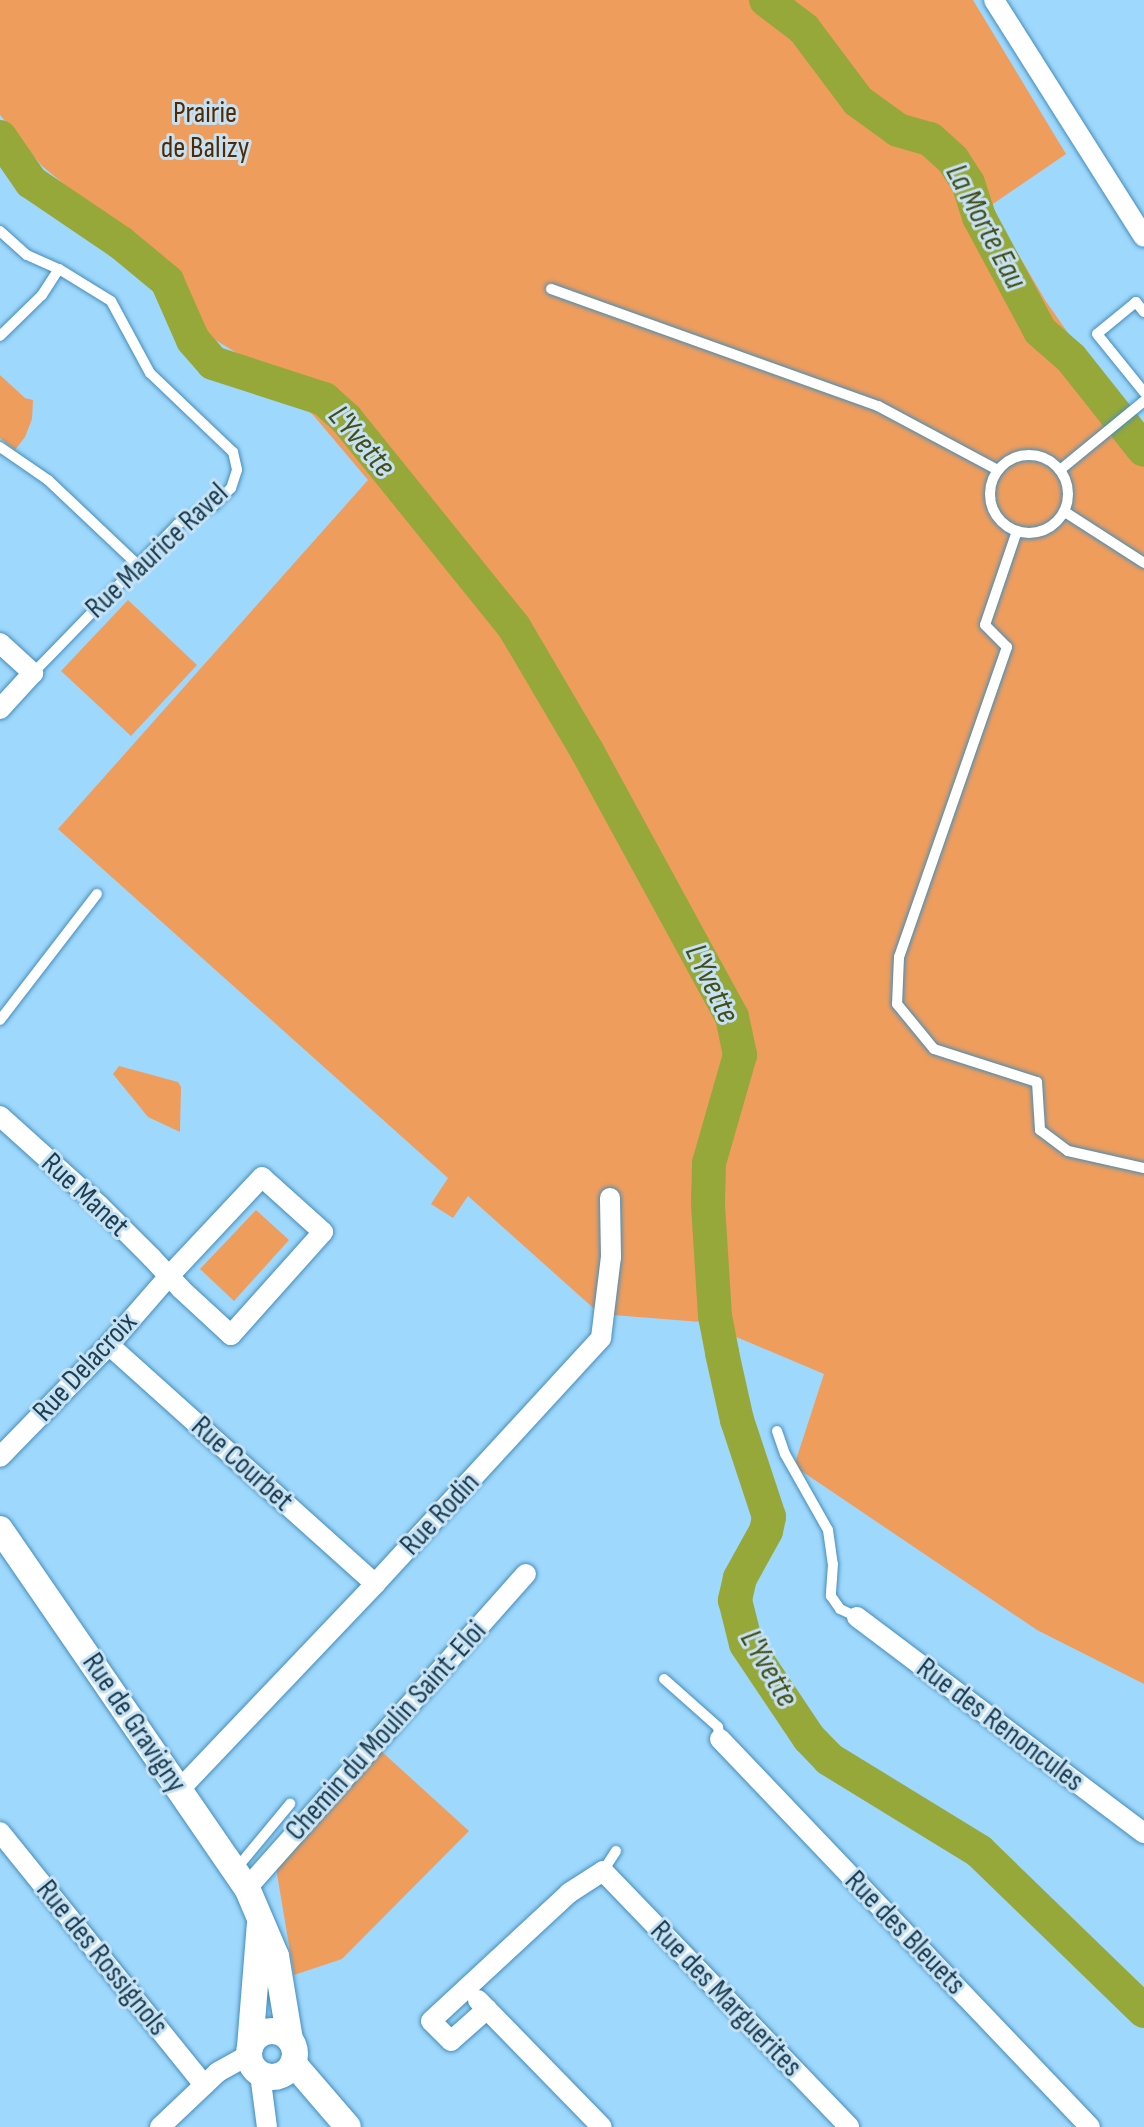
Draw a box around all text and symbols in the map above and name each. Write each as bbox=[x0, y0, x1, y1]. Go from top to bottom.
park label: Prairie de Balizy bbox=[161, 95, 249, 166]
water label: La Morte Eau bbox=[936, 158, 1034, 296]
water label: L'Yvette bbox=[319, 398, 403, 486]
street label: Rue Maurice Ravel bbox=[78, 476, 236, 626]
water label: L'Yvette bbox=[676, 938, 746, 1030]
street label: Rue Manet bbox=[34, 1145, 136, 1245]
street label: Rue Delacroix bbox=[25, 1305, 145, 1429]
street label: Rue Courbet bbox=[184, 1409, 300, 1519]
street label: Rue Rodin bbox=[393, 1465, 487, 1563]
street label: Chemin du Moulin Saint-Eloi bbox=[278, 1614, 494, 1848]
water label: L'Yvette bbox=[731, 1624, 805, 1714]
street label: Rue de Gravigny bbox=[74, 1646, 194, 1800]
street label: Rue des Renoncules bbox=[909, 1650, 1091, 1800]
street label: Rue des Bleuets bbox=[837, 1863, 973, 2003]
street label: Rue des Rossignols bbox=[28, 1873, 176, 2043]
street label: Rue des Marguerites bbox=[643, 1913, 809, 2085]

